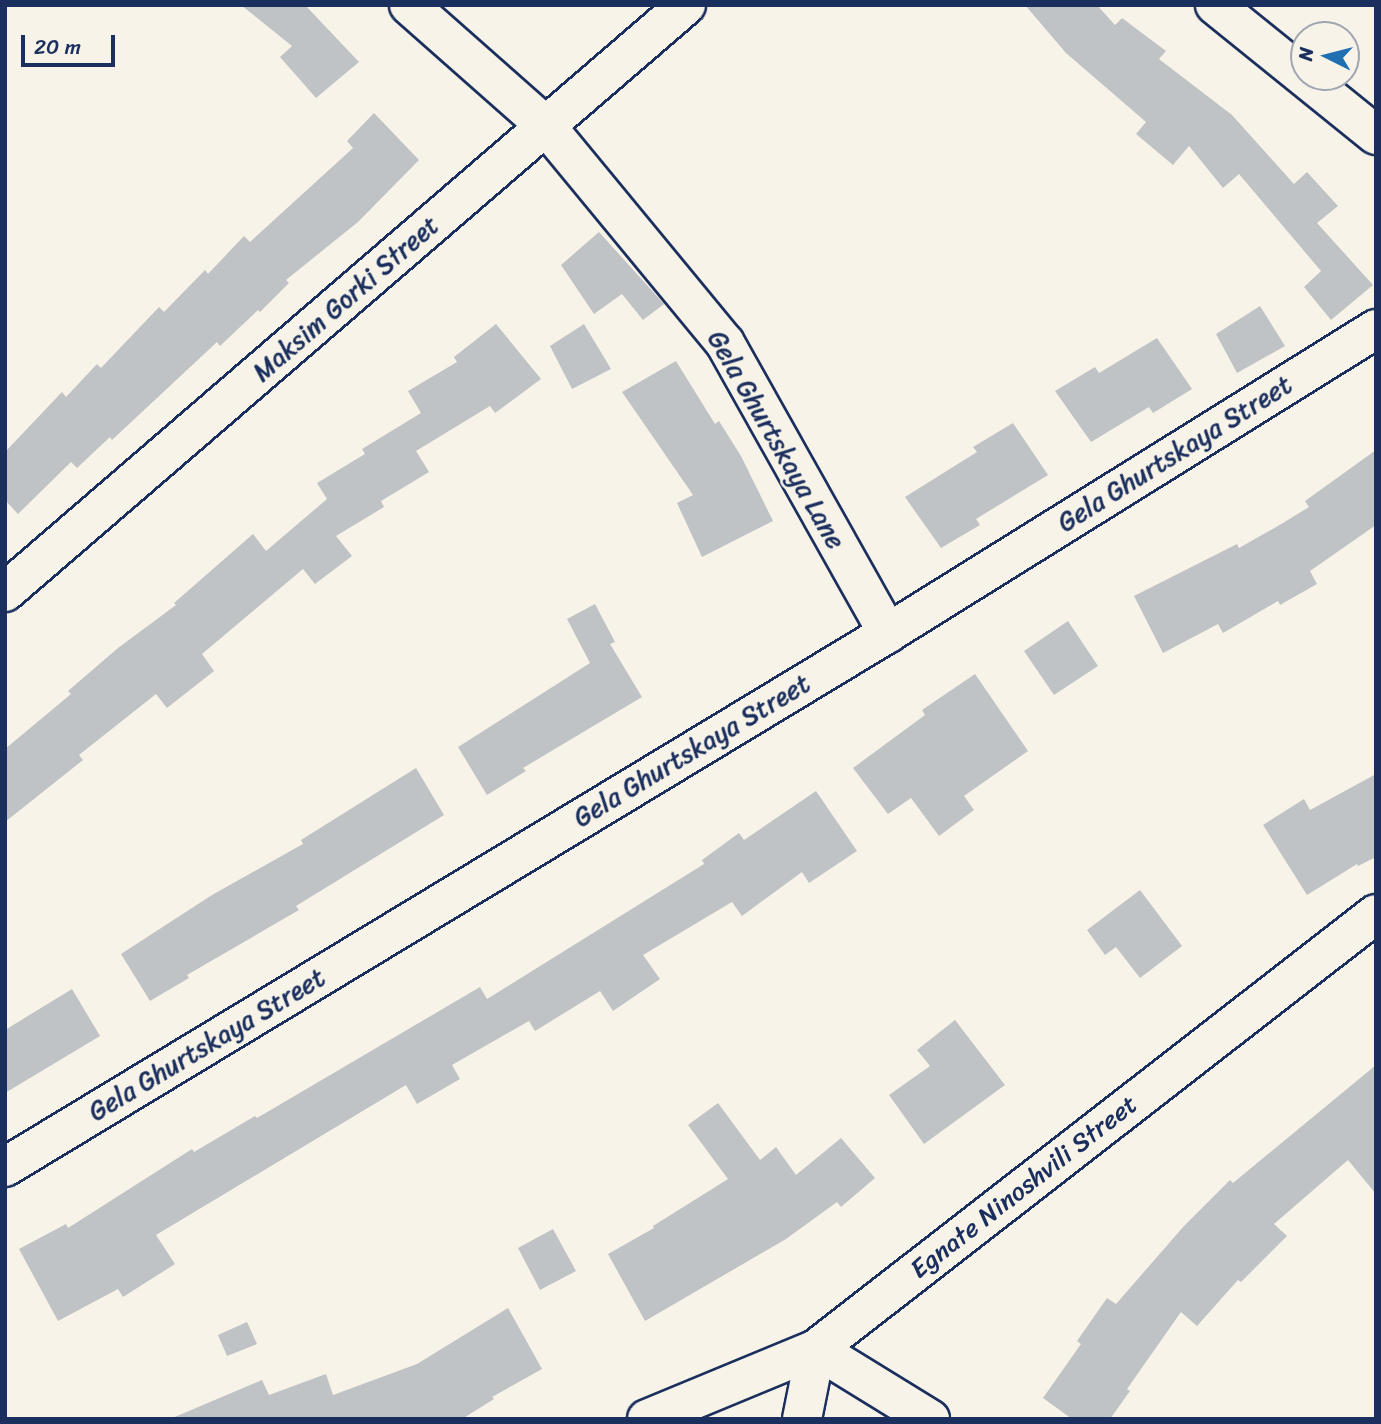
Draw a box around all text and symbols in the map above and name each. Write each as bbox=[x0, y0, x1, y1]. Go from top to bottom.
scale bar bbox=[24, 21, 119, 65]
north arrow bbox=[1290, 21, 1360, 91]
text: 20 m bbox=[34, 28, 81, 66]
text: N bbox=[1289, 46, 1323, 62]
street label: Maksim Gorki Street bbox=[246, 209, 446, 389]
street label: Gela Ghurtskaya Lane bbox=[701, 326, 851, 554]
street label: Gela Ghurtskaya Street bbox=[1053, 369, 1297, 539]
street label: Gela Ghurtskaya Street bbox=[569, 668, 815, 834]
street label: Gela Ghurtskaya Street bbox=[84, 962, 330, 1128]
street label: Egnate Ninoshvili Street bbox=[904, 1089, 1144, 1285]

